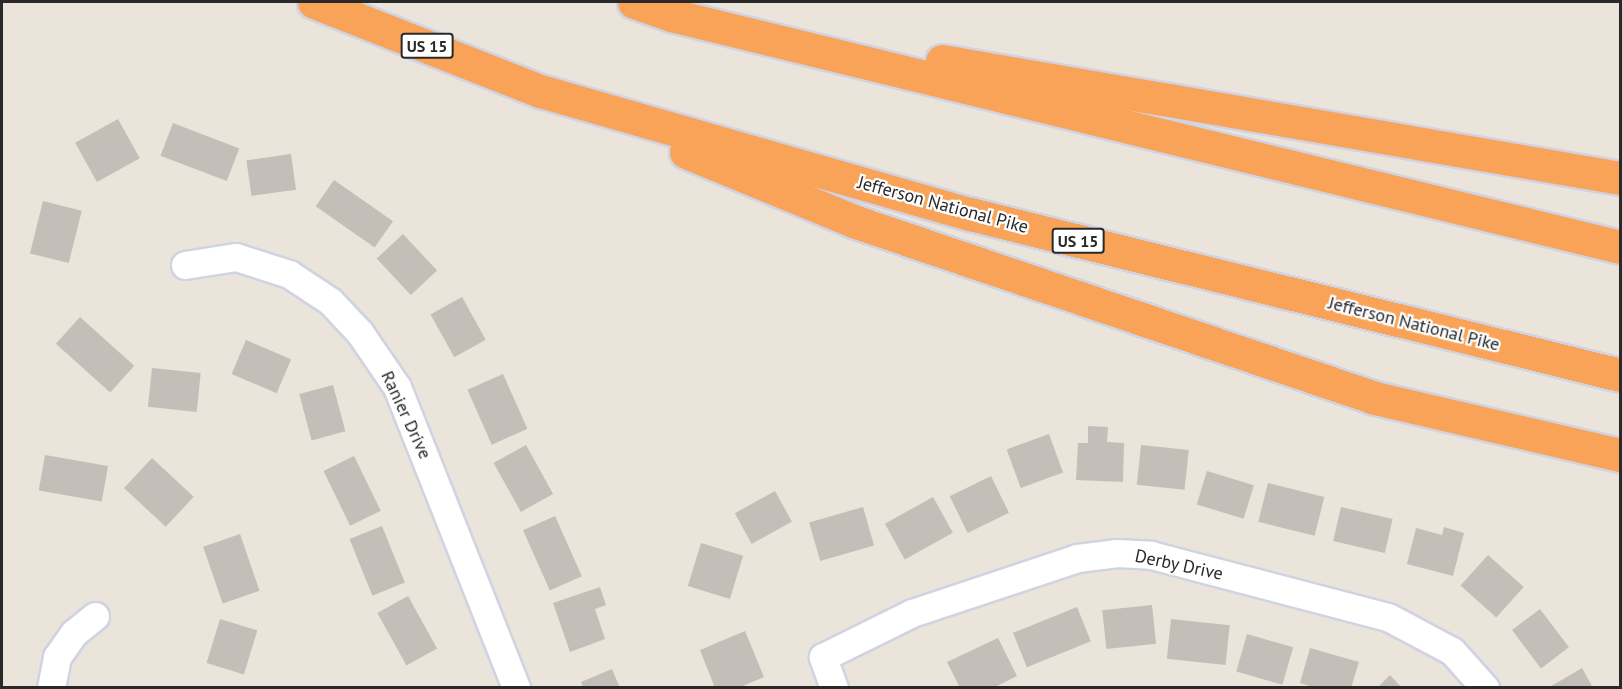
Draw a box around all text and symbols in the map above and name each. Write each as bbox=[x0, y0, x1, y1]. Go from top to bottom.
road number: US 15 bbox=[400, 33, 454, 59]
street label: Jefferson National Pike bbox=[855, 172, 1031, 238]
road number: US 15 bbox=[1051, 228, 1105, 254]
street label: Jefferson National Pike bbox=[1326, 292, 1502, 356]
street label: Ranier Drive bbox=[376, 368, 436, 462]
street label: Derby Drive bbox=[1133, 545, 1225, 585]

